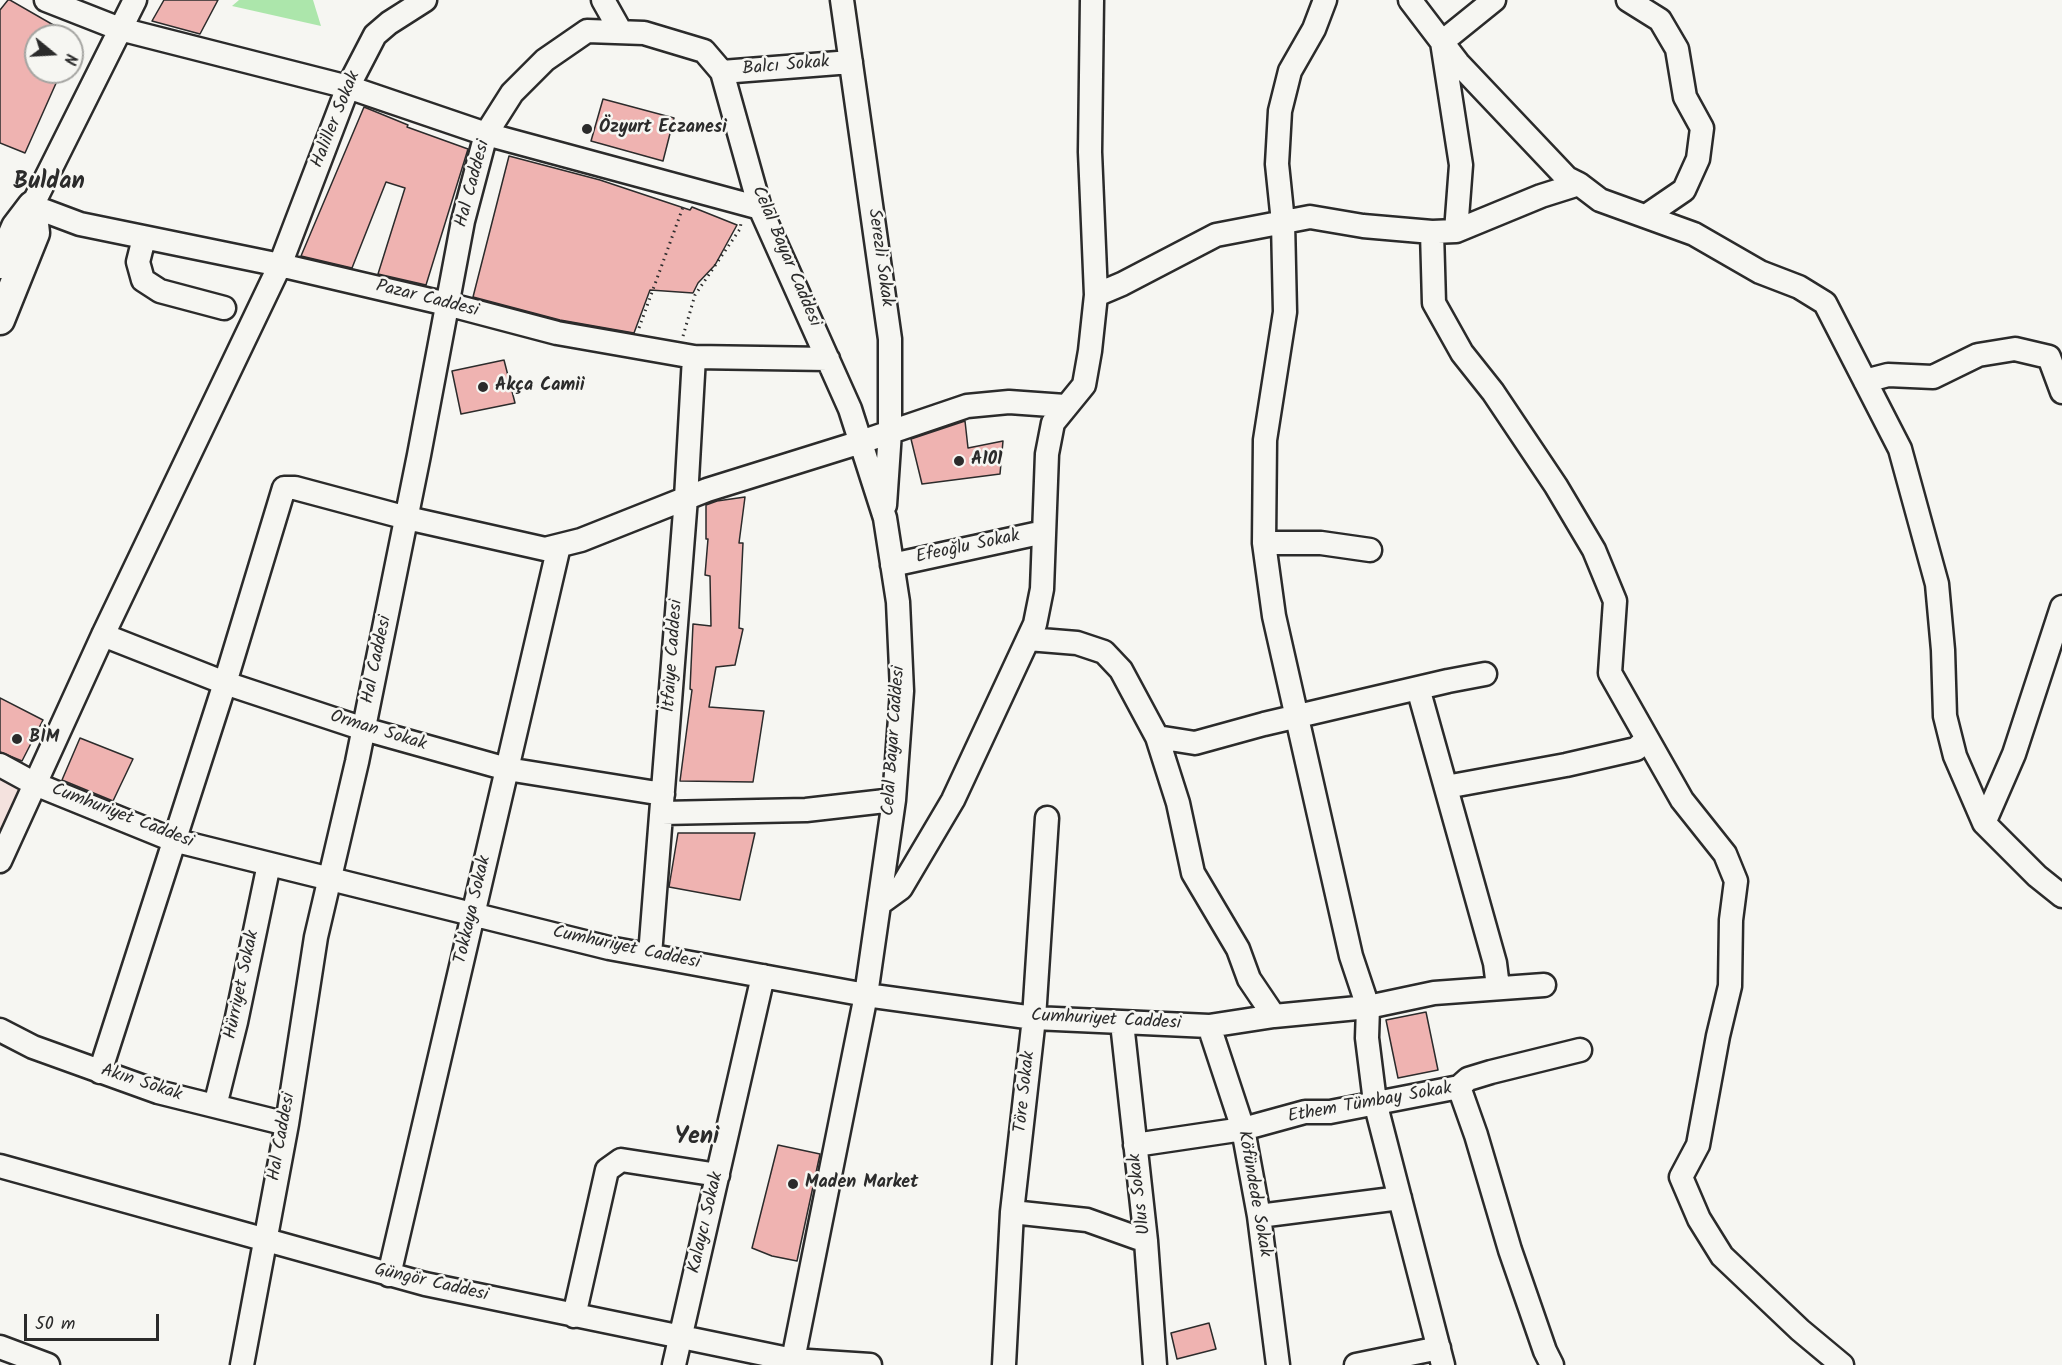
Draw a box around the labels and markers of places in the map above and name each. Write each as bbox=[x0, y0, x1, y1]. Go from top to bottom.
place label: Özyurt Eczanesi bbox=[599, 118, 727, 140]
marker: Özyurt Eczanesi bbox=[580, 122, 594, 136]
place label: Akça Camii bbox=[495, 376, 585, 398]
marker: Akça Camii bbox=[476, 380, 490, 394]
place label: A101 bbox=[971, 450, 1002, 472]
marker: A101 bbox=[952, 454, 966, 468]
place label: BİM bbox=[29, 728, 59, 750]
marker: BİM bbox=[10, 732, 24, 746]
place label: Maden Market bbox=[805, 1173, 918, 1195]
marker: Maden Market bbox=[786, 1177, 800, 1191]

